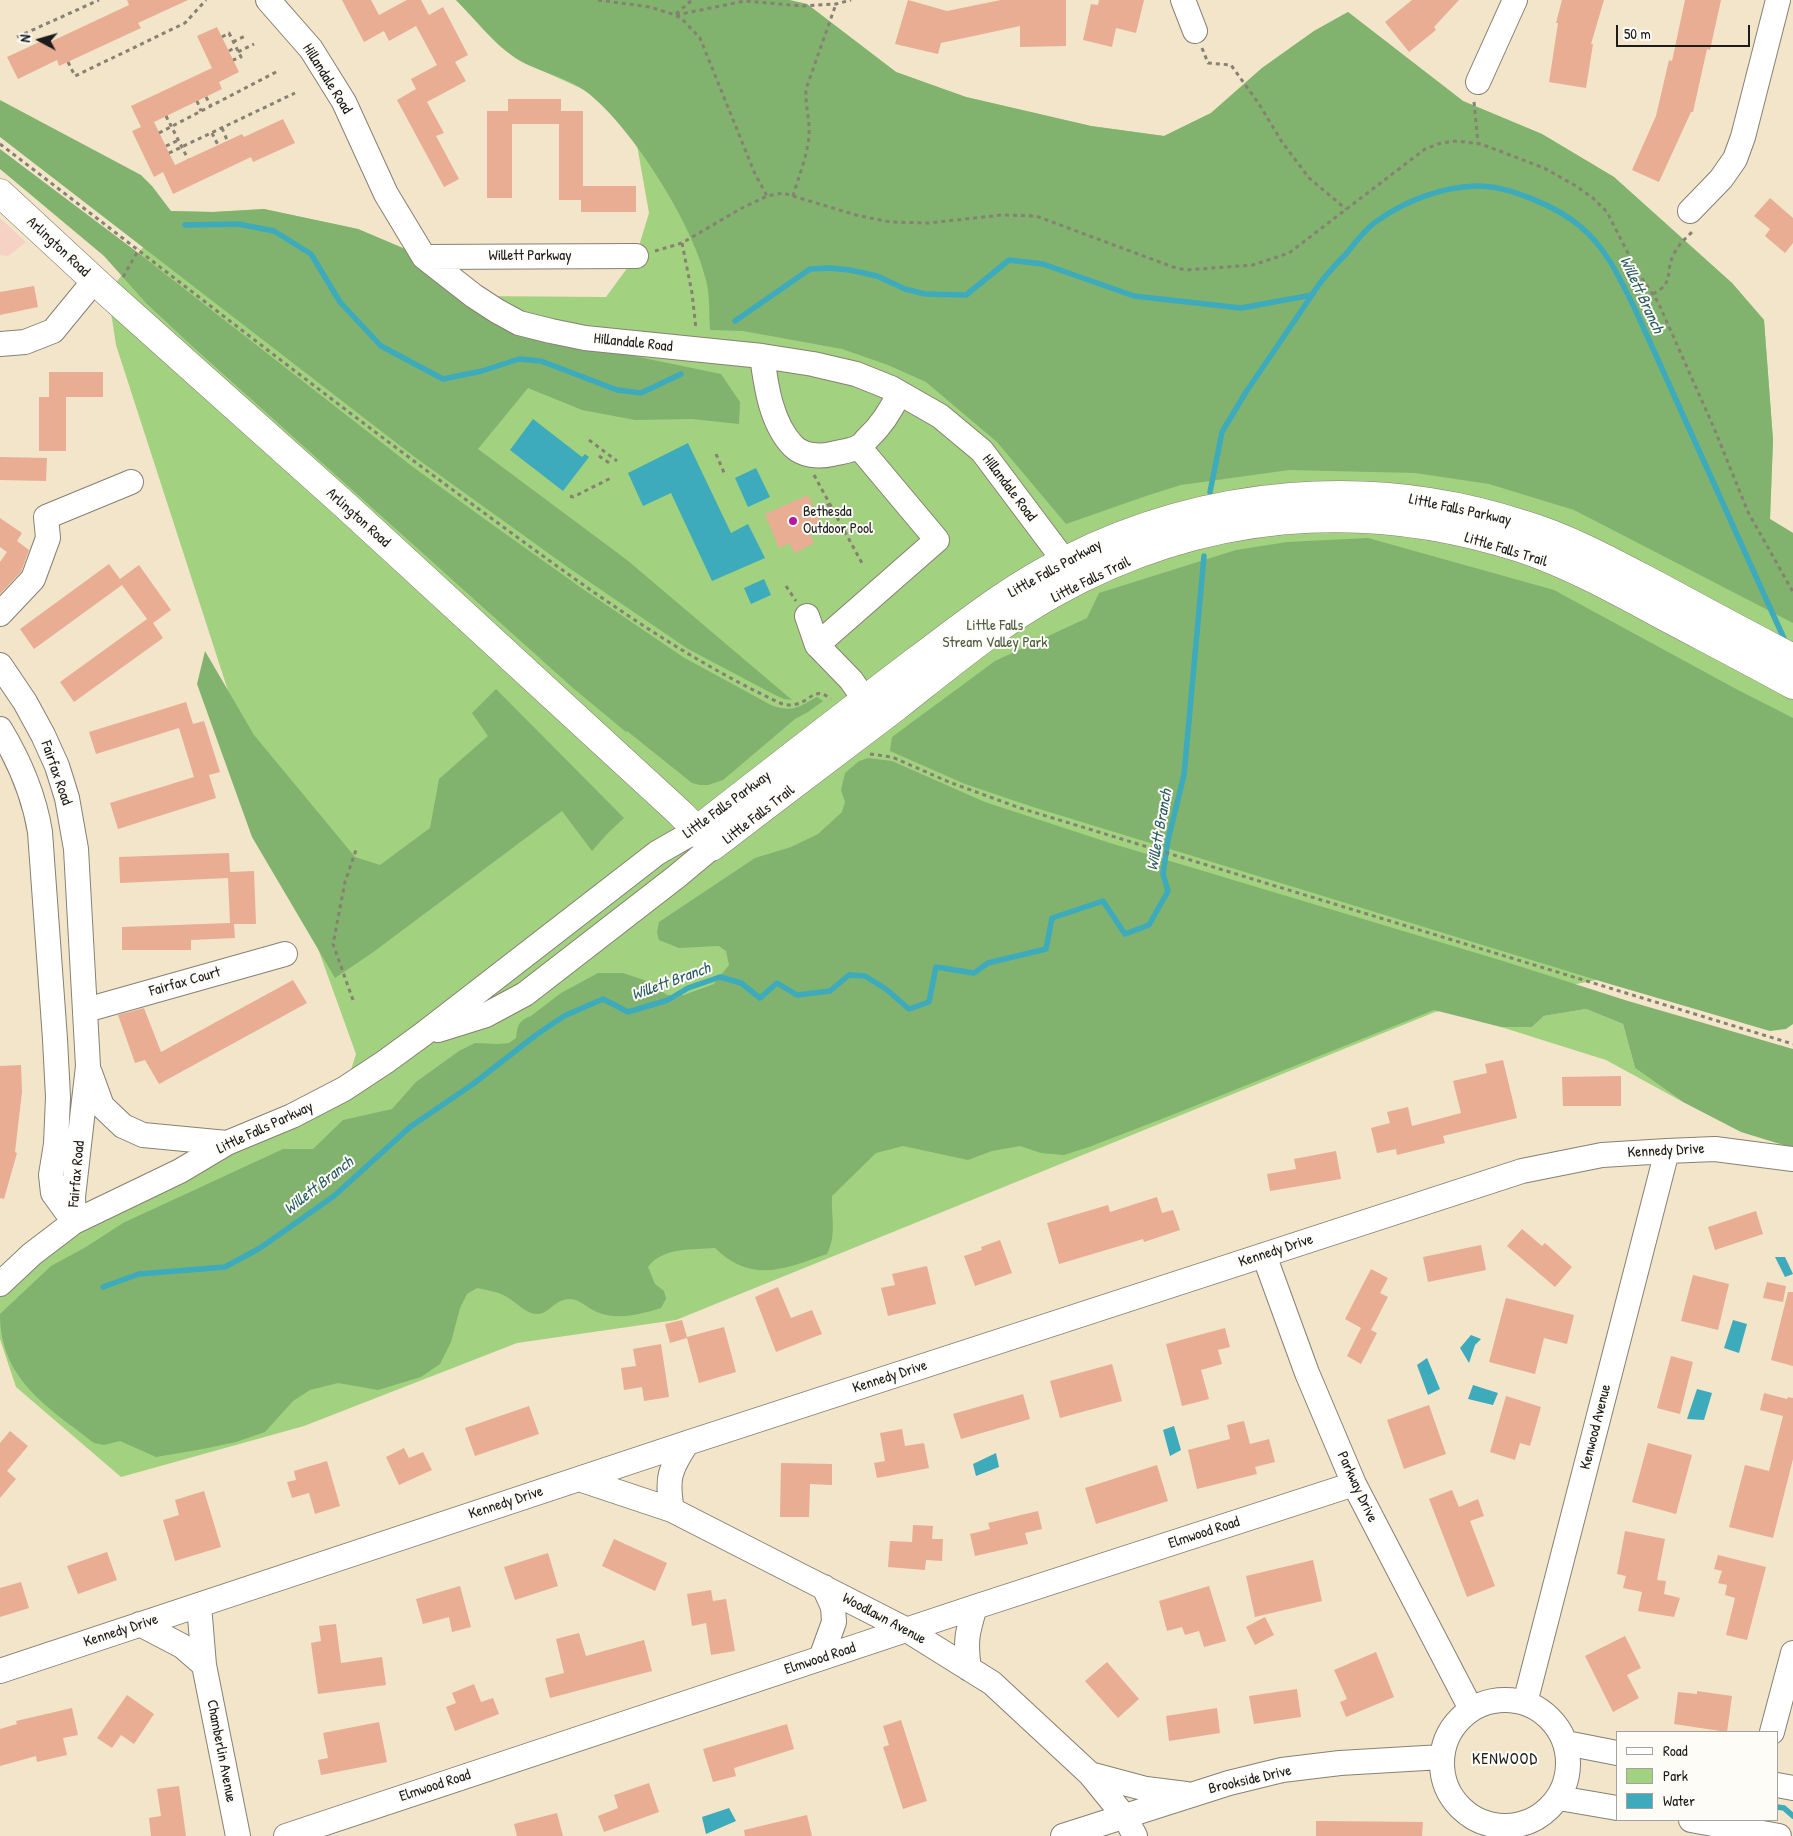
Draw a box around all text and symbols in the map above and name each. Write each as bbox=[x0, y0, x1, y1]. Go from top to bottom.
north arrow bbox=[15, 15, 65, 65]
scale bar bbox=[1618, 15, 1752, 47]
text: 50 m bbox=[1624, 23, 1651, 44]
text: N bbox=[15, 34, 34, 43]
street label: Hillandale Road bbox=[298, 41, 356, 117]
street label: Arlington Road bbox=[23, 213, 93, 281]
street label: Willett Parkway bbox=[488, 247, 572, 265]
water label: Willett Branch bbox=[1615, 254, 1667, 336]
street label: Hillandale Road bbox=[593, 330, 673, 356]
street label: Hillandale Road bbox=[978, 451, 1040, 525]
street label: Arlington Road bbox=[322, 485, 394, 551]
street label: Little Falls Parkway bbox=[1407, 490, 1513, 530]
place label: Bethesda Outdoor Pool bbox=[803, 503, 873, 538]
marker: Bethesda Outdoor Pool bbox=[787, 515, 799, 527]
street label: Little Falls Trail bbox=[1462, 529, 1550, 571]
street label: Little Falls Parkway bbox=[1005, 536, 1105, 602]
street label: Little Falls Trail bbox=[1048, 553, 1134, 607]
park label: Little Falls Stream Valley Park bbox=[943, 617, 1047, 652]
street label: Fairfax Road bbox=[37, 739, 75, 807]
street label: Little Falls Parkway bbox=[680, 767, 774, 843]
street label: Little Falls Trail bbox=[720, 781, 798, 849]
water label: Willett Branch bbox=[1143, 788, 1177, 872]
water label: Willett Branch bbox=[629, 959, 713, 1005]
street label: Fairfax Court bbox=[147, 963, 223, 1001]
street label: Little Falls Parkway bbox=[214, 1098, 316, 1158]
street label: Fairfax Road bbox=[65, 1140, 89, 1208]
street label: Kennedy Drive bbox=[1627, 1140, 1705, 1162]
water label: Willett Branch bbox=[281, 1153, 357, 1219]
street label: Kennedy Drive bbox=[1236, 1231, 1316, 1271]
street label: Kennedy Drive bbox=[850, 1357, 930, 1397]
street label: Kenwood Avenue bbox=[1577, 1383, 1615, 1471]
street label: Parkway Drive bbox=[1333, 1449, 1381, 1525]
street label: Kennedy Drive bbox=[466, 1483, 546, 1523]
street label: Elmwood Road bbox=[1166, 1513, 1242, 1553]
street label: Woodlawn Avenue bbox=[839, 1589, 929, 1649]
street label: Kennedy Drive bbox=[81, 1611, 161, 1651]
street label: Elmwood Road bbox=[782, 1639, 858, 1679]
street label: Chamberlin Avenue bbox=[202, 1698, 240, 1804]
legend bbox=[1616, 1731, 1778, 1821]
text: Road bbox=[1663, 1740, 1688, 1761]
district label: KENWOOD bbox=[1471, 1750, 1539, 1770]
street label: Brookside Drive bbox=[1207, 1762, 1293, 1798]
text: Park bbox=[1663, 1765, 1688, 1786]
street label: Elmwood Road bbox=[397, 1766, 473, 1806]
text: Water bbox=[1663, 1790, 1695, 1811]

